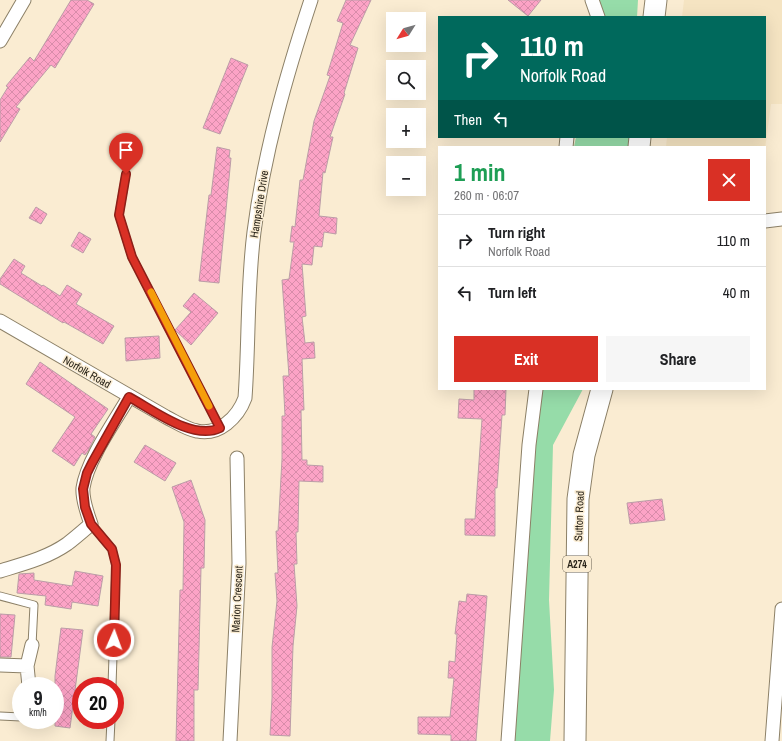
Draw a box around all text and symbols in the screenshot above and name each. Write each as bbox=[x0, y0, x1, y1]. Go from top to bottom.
north arrow bbox=[386, 12, 426, 52]
map controls bbox=[386, 12, 426, 196]
text: 110 m bbox=[520, 27, 584, 65]
icon: right bbox=[454, 32, 506, 84]
button: search bbox=[386, 60, 426, 100]
text: Norfolk Road bbox=[520, 63, 606, 88]
button: + bbox=[386, 108, 426, 148]
icon: left bbox=[490, 108, 512, 130]
text: Then bbox=[454, 109, 482, 130]
pin bbox=[109, 133, 143, 174]
icon: arrive bbox=[115, 139, 137, 161]
button: − bbox=[386, 156, 426, 196]
text: 1 min bbox=[454, 156, 505, 188]
button: close bbox=[708, 159, 750, 201]
street label: Hampshire Drive bbox=[247, 169, 271, 239]
text: 260 m · 06:07 bbox=[454, 187, 519, 204]
text: Turn right bbox=[488, 222, 545, 243]
icon: right bbox=[454, 230, 476, 252]
text: 110 m bbox=[717, 230, 750, 251]
text: Norfolk Road bbox=[488, 243, 550, 260]
icon: left bbox=[454, 282, 476, 304]
text: Turn left bbox=[488, 282, 536, 303]
text: 40 m bbox=[723, 282, 750, 303]
button: Exit bbox=[454, 336, 598, 382]
button: Share bbox=[606, 336, 750, 382]
street label: Norfolk Road bbox=[61, 353, 113, 391]
street label: Sutton Road bbox=[571, 491, 587, 541]
road number: A274 bbox=[563, 556, 591, 572]
street label: Marion Crescent bbox=[228, 565, 246, 633]
position arrow bbox=[93, 619, 135, 661]
speed limit sign: 20 bbox=[72, 677, 124, 729]
text: 9 bbox=[33, 684, 43, 711]
text: km/h bbox=[29, 706, 47, 719]

